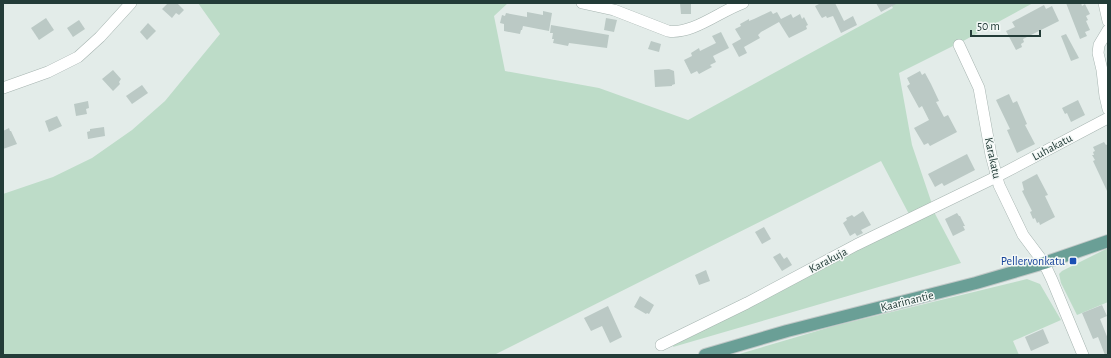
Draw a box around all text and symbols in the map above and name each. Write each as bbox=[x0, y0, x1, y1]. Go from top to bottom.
scale bar bbox=[971, 12, 1040, 38]
text: 50 m bbox=[977, 20, 1000, 32]
street label: Luhakatu bbox=[1030, 131, 1074, 163]
street label: Karakatu bbox=[983, 136, 1003, 180]
street label: Karakuja bbox=[807, 245, 850, 276]
place label: Pellervonkatu bbox=[1001, 255, 1065, 267]
marker: Pellervonkatu bbox=[1068, 256, 1078, 266]
street label: Kaarinantie bbox=[879, 289, 935, 313]

